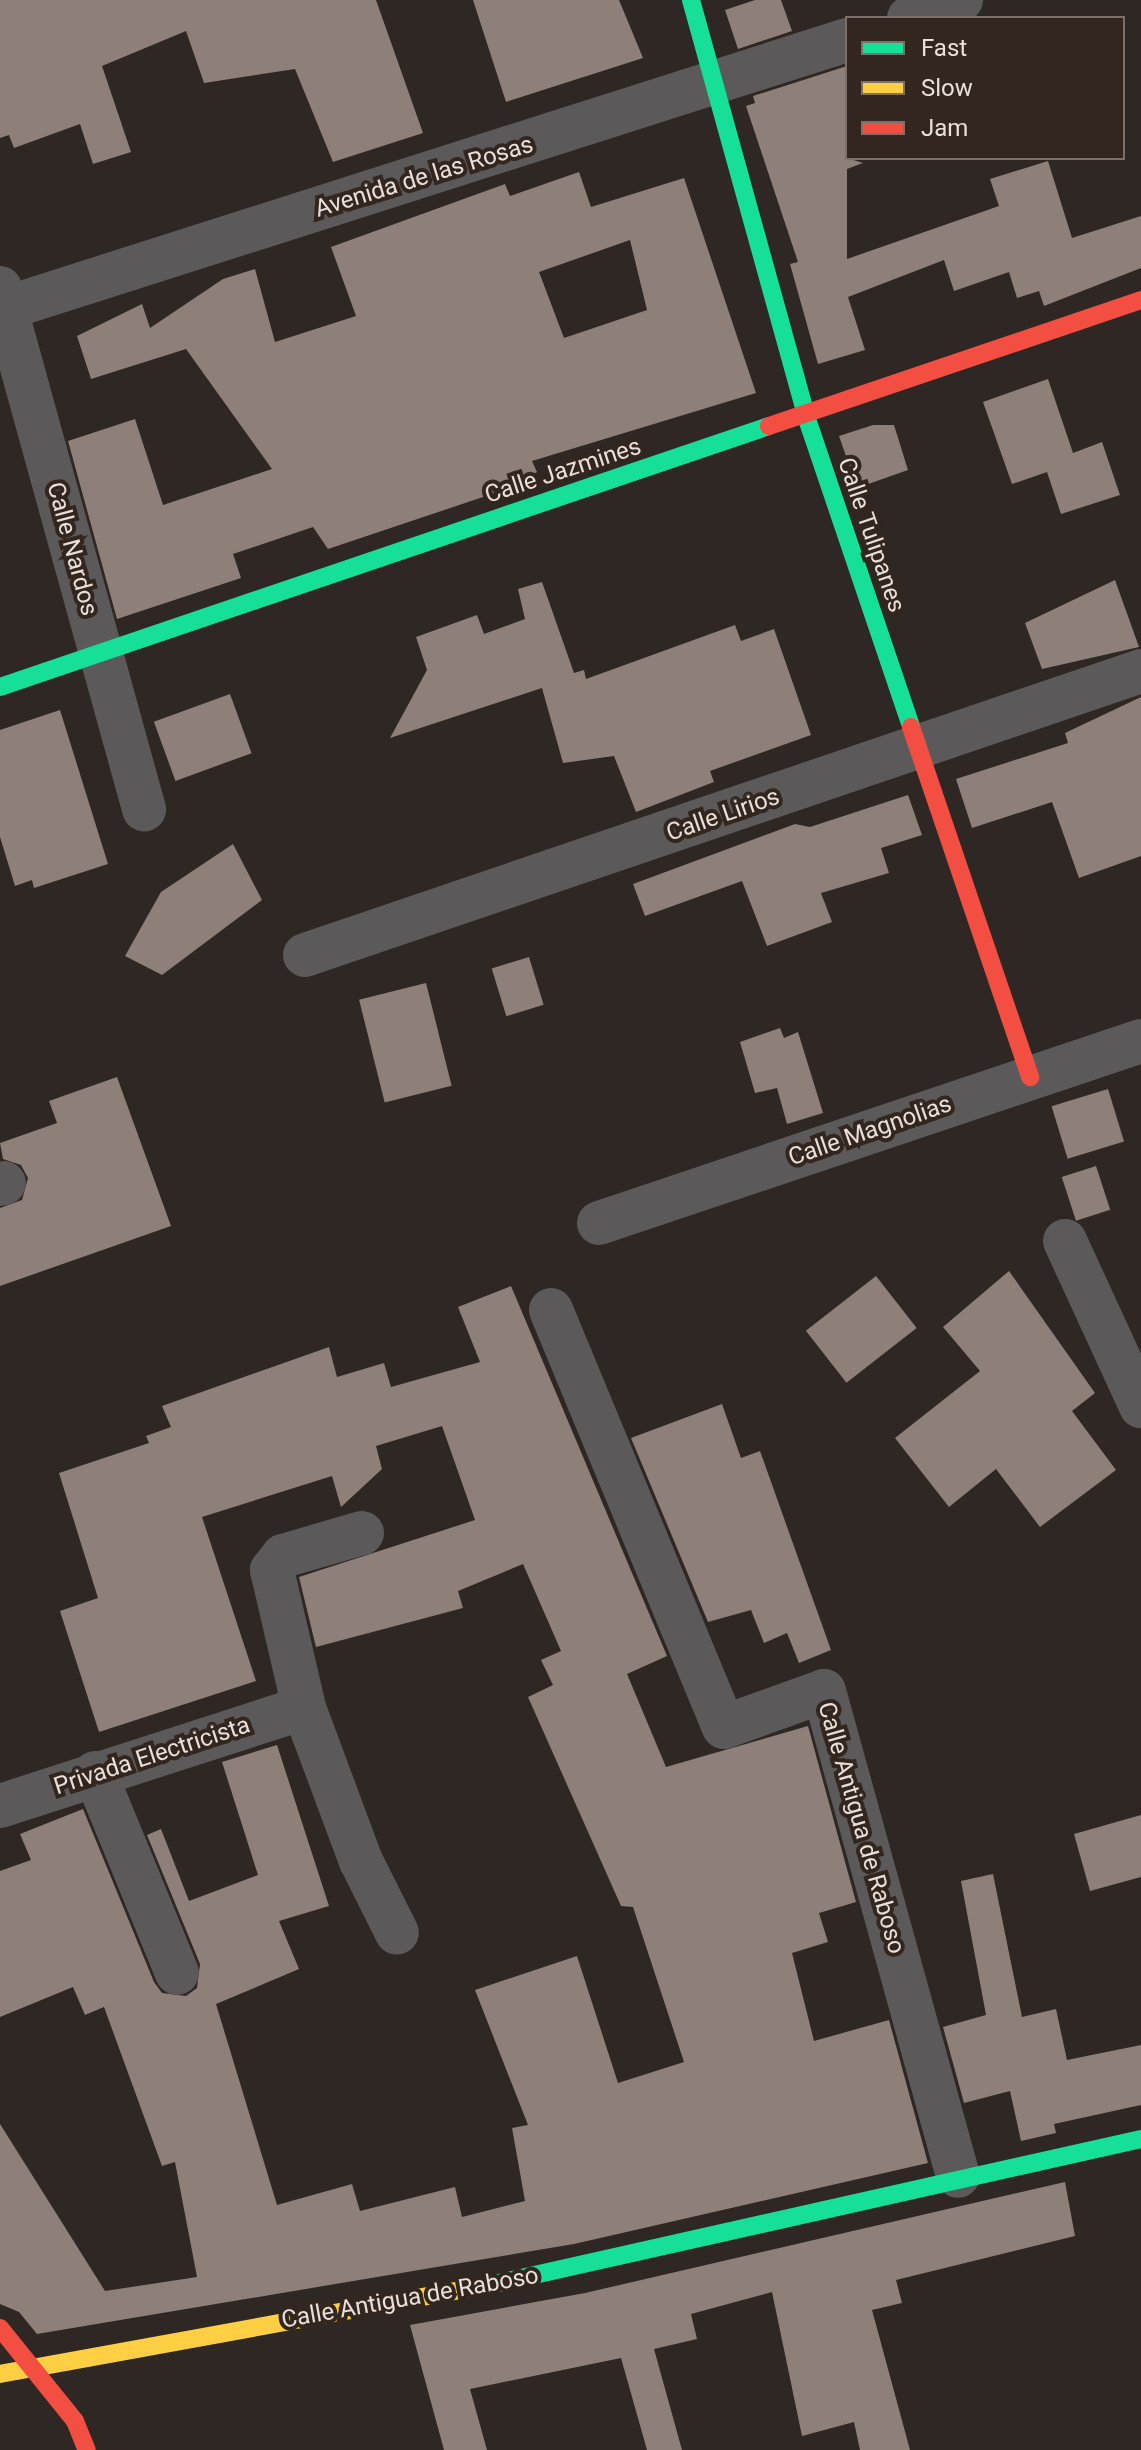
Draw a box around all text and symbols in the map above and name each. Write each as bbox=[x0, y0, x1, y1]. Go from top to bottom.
legend bbox=[845, 16, 1125, 160]
text: Fast bbox=[921, 34, 967, 62]
text: Slow bbox=[921, 74, 973, 102]
text: Jam bbox=[921, 114, 968, 142]
street label: Avenida de las Rosas bbox=[311, 130, 537, 224]
street label: Calle Jazmines bbox=[481, 432, 645, 510]
street label: Calle Tulipanes bbox=[831, 454, 911, 616]
street label: Calle Nardos bbox=[40, 479, 104, 619]
street label: Calle Lirios bbox=[663, 782, 783, 848]
street label: Calle Magnolias bbox=[785, 1090, 955, 1172]
street label: Calle Antigua de Raboso bbox=[811, 1699, 911, 1957]
street label: Privada Electricista bbox=[50, 1711, 254, 1801]
street label: Calle Antigua de Raboso bbox=[279, 2261, 541, 2335]

